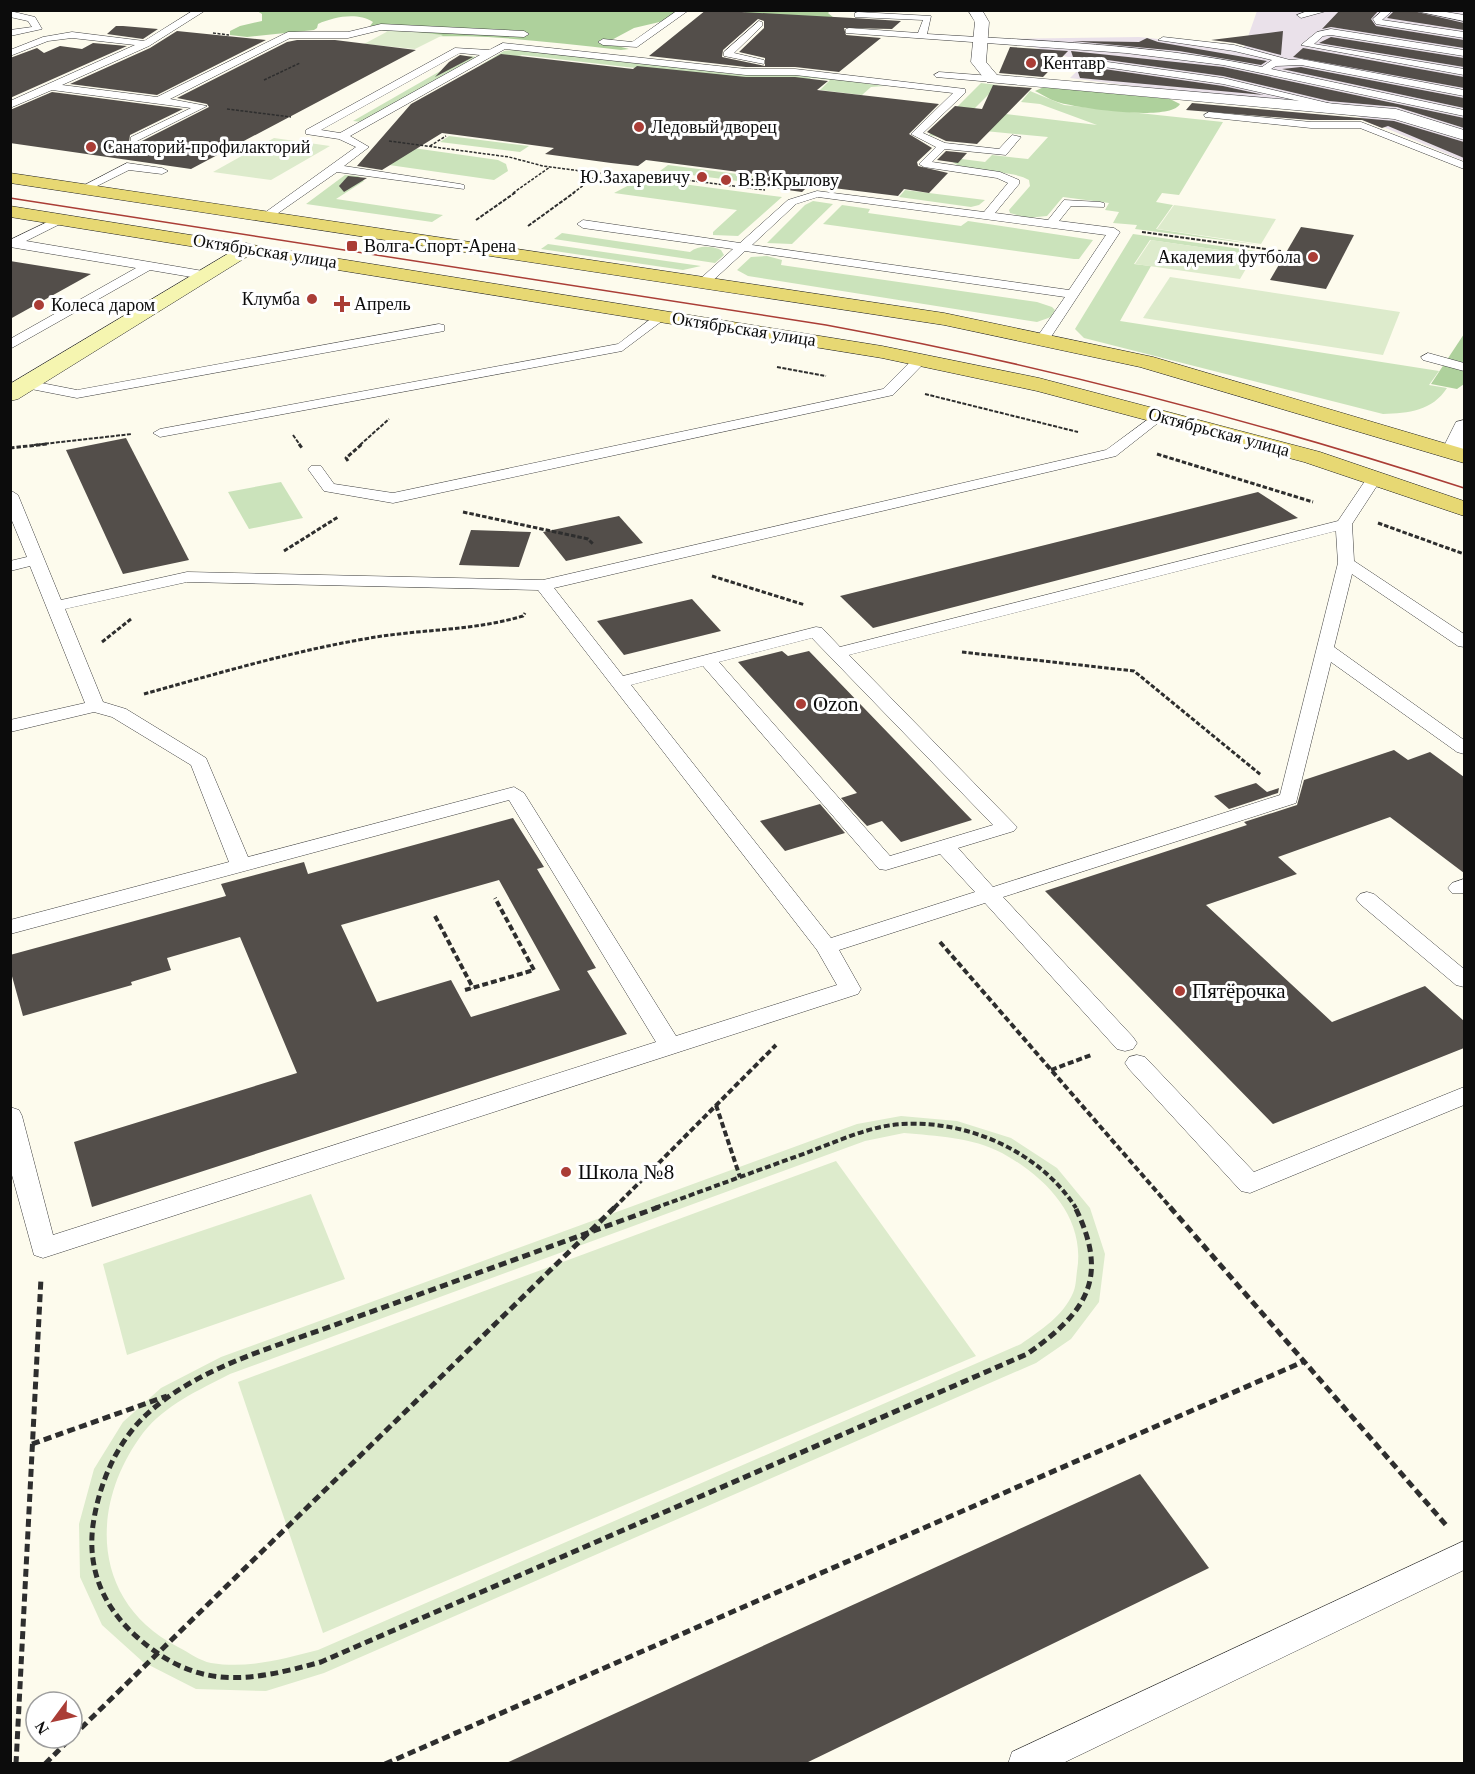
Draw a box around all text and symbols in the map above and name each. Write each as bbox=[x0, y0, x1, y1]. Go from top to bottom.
place label: Кентавр bbox=[1043, 53, 1106, 73]
marker: Кентавр bbox=[1024, 56, 1038, 70]
place label: Ледовый дворец bbox=[651, 117, 777, 137]
marker: Ледовый дворец bbox=[632, 120, 646, 134]
place label: Санаторий-профилакторий bbox=[103, 137, 311, 157]
marker: Санаторий-профилакторий bbox=[84, 140, 98, 154]
place label: Ю.Захаревичу bbox=[580, 167, 690, 187]
marker: Ю.Захаревичу bbox=[695, 170, 709, 184]
place label: В.В.Крылову bbox=[738, 170, 839, 190]
marker: В.В.Крылову bbox=[719, 173, 733, 187]
street label: Октябрьская улица bbox=[192, 230, 338, 272]
place label: Волга-Спорт-Арена bbox=[364, 236, 516, 256]
marker: Волга-Спорт-Арена bbox=[345, 239, 359, 253]
place label: Академия футбола bbox=[1158, 247, 1301, 267]
marker: Академия футбола bbox=[1306, 250, 1320, 264]
place label: Клумба bbox=[242, 289, 300, 309]
marker: Клумба bbox=[305, 292, 319, 306]
place label: Апрель bbox=[354, 294, 411, 314]
place label: Колеса даром bbox=[51, 295, 155, 315]
marker: Апрель bbox=[335, 297, 349, 311]
marker: Колеса даром bbox=[32, 298, 46, 312]
street label: Октябрьская улица bbox=[671, 308, 817, 350]
street label: Октябрьская улица bbox=[1146, 404, 1292, 460]
place label: Ozon bbox=[813, 692, 859, 716]
marker: Ozon bbox=[794, 697, 808, 711]
place label: Пятёрочка bbox=[1192, 979, 1286, 1003]
marker: Пятёрочка bbox=[1173, 984, 1187, 998]
place label: Школа №8 bbox=[578, 1160, 674, 1184]
marker: Школа №8 bbox=[559, 1165, 573, 1179]
north arrow bbox=[24, 1690, 84, 1750]
text: N bbox=[31, 1718, 52, 1737]

